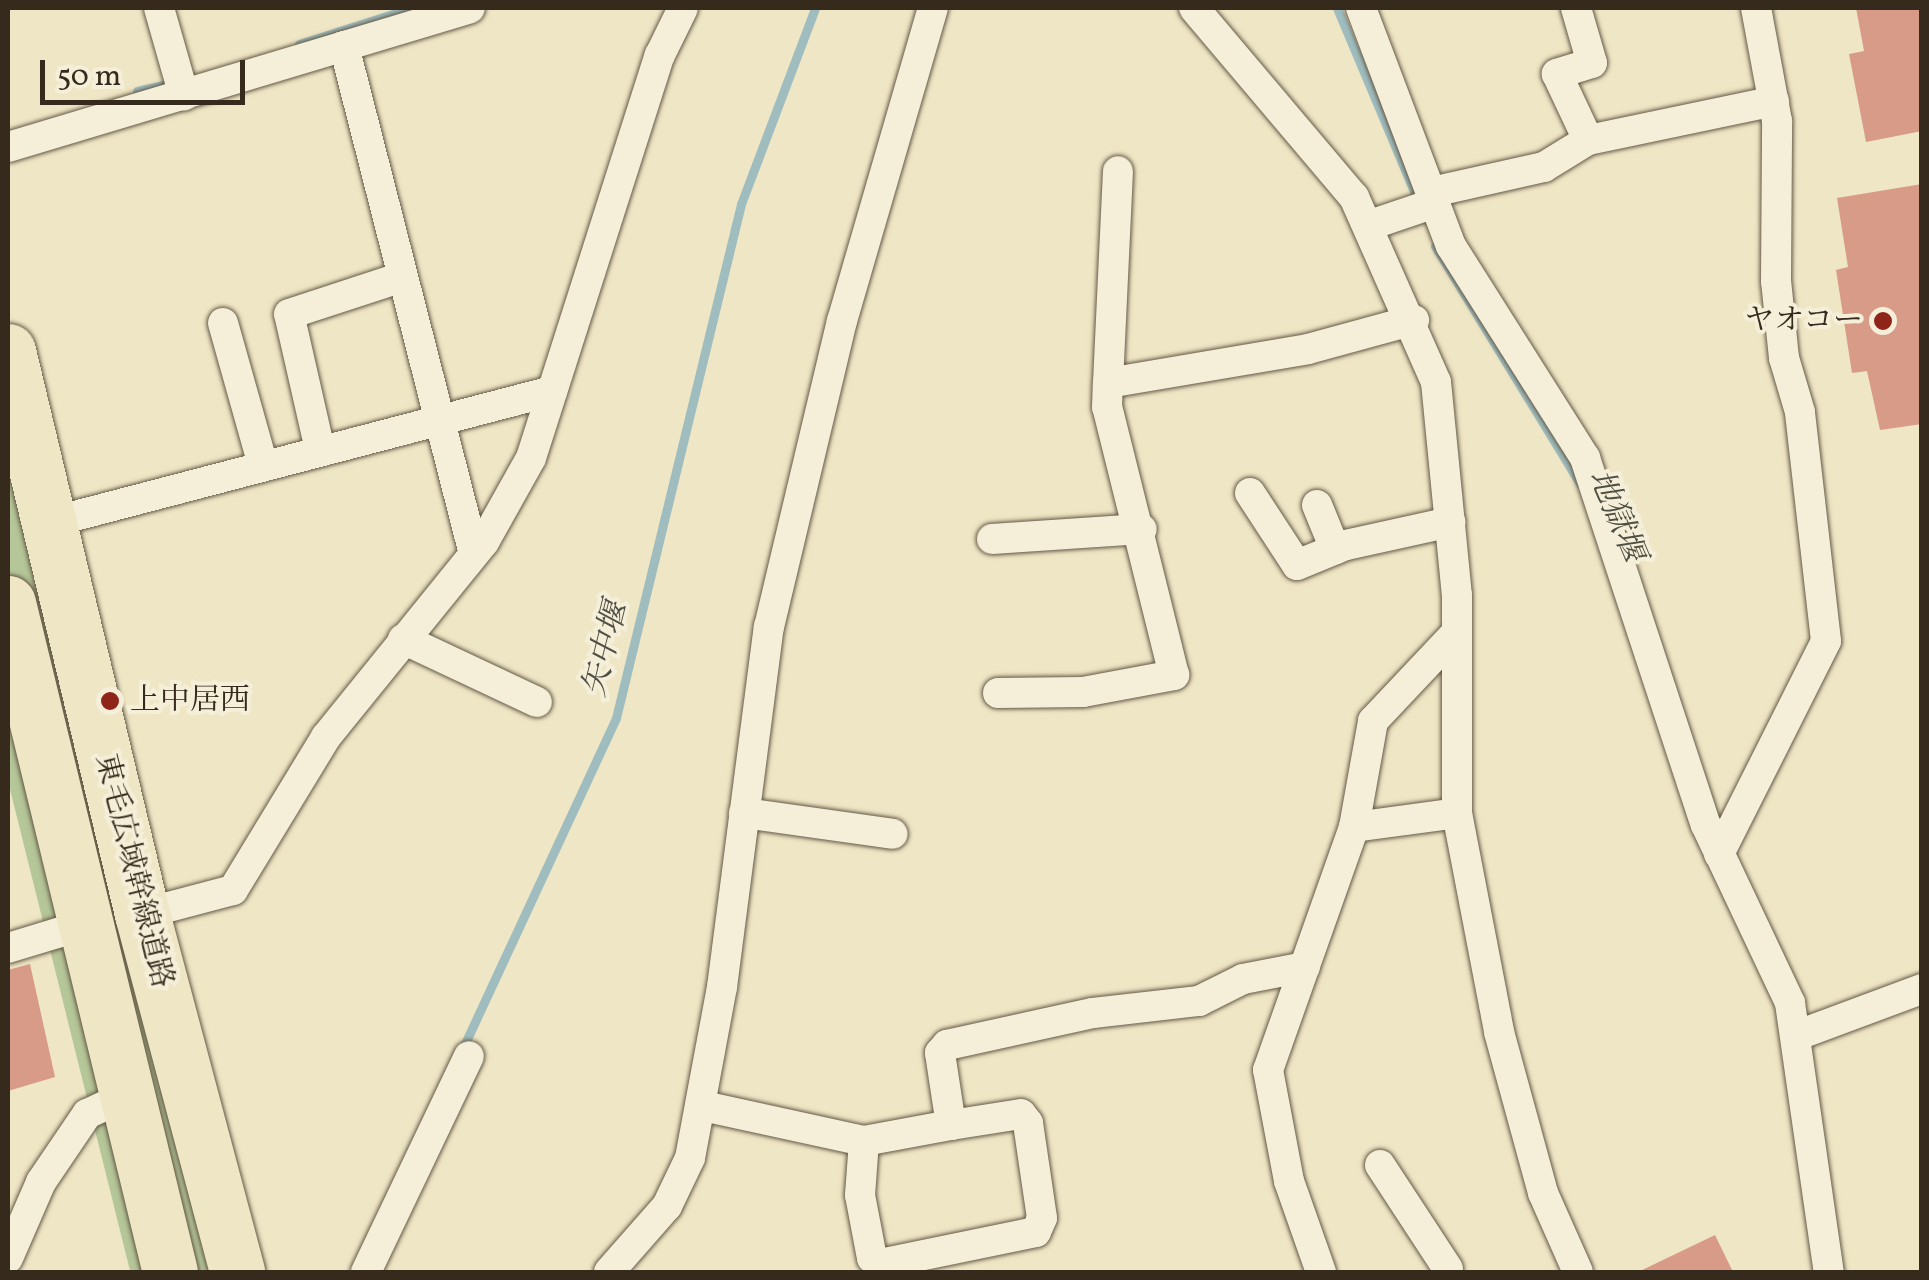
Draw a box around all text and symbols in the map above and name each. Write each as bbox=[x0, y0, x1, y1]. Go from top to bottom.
scale bar bbox=[45, 40, 250, 102]
text: 50 m bbox=[57, 56, 121, 98]
place label: ヤオコー bbox=[1743, 303, 1863, 339]
marker: ヤオコー bbox=[1872, 310, 1894, 332]
water label: 地獄堰 bbox=[1579, 464, 1651, 568]
water label: 矢中堰 bbox=[577, 599, 637, 701]
place label: 上中居西 bbox=[130, 683, 250, 719]
marker: 上中居西 bbox=[99, 690, 121, 712]
street label: 東毛広域幹線道路 bbox=[87, 750, 179, 992]

